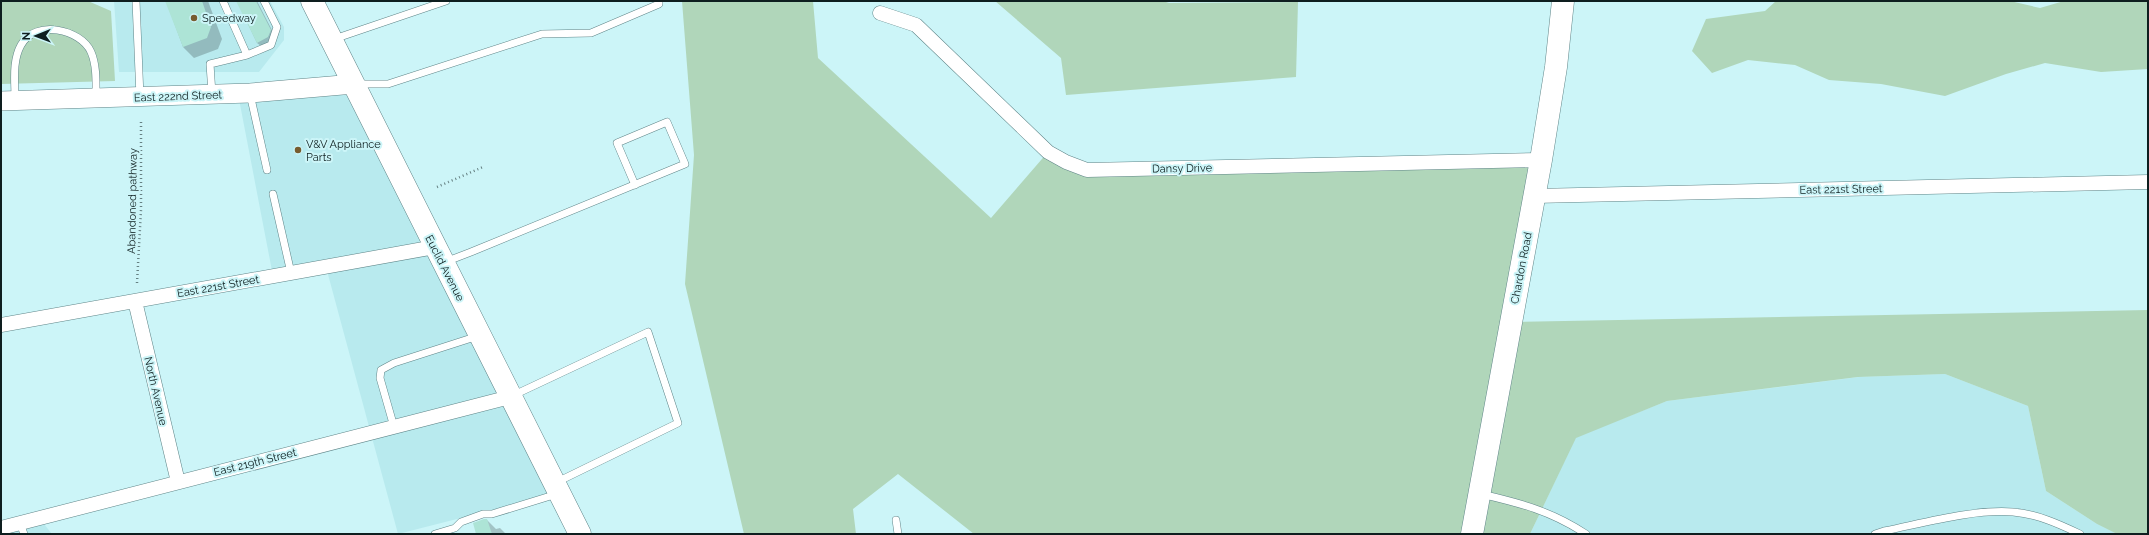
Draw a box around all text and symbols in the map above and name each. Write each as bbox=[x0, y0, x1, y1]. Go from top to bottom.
place label: Speedway bbox=[202, 12, 256, 25]
marker: Speedway bbox=[189, 13, 199, 23]
north arrow bbox=[16, 16, 56, 56]
text: N bbox=[20, 32, 33, 40]
street label: East 222nd Street bbox=[134, 88, 223, 105]
place label: V&V Appliance Parts bbox=[306, 138, 381, 164]
marker: V&V Appliance Parts bbox=[293, 145, 303, 155]
street label: Abandoned pathway bbox=[125, 148, 140, 254]
street label: Dansy Drive bbox=[1152, 161, 1213, 176]
street label: East 221st Street bbox=[1799, 182, 1883, 197]
street label: Chardon Road bbox=[1508, 231, 1535, 305]
street label: Euclid Avenue bbox=[422, 233, 467, 304]
street label: East 221st Street bbox=[176, 273, 260, 300]
street label: North Avenue bbox=[141, 356, 170, 427]
street label: East 219th Street bbox=[212, 446, 298, 479]

